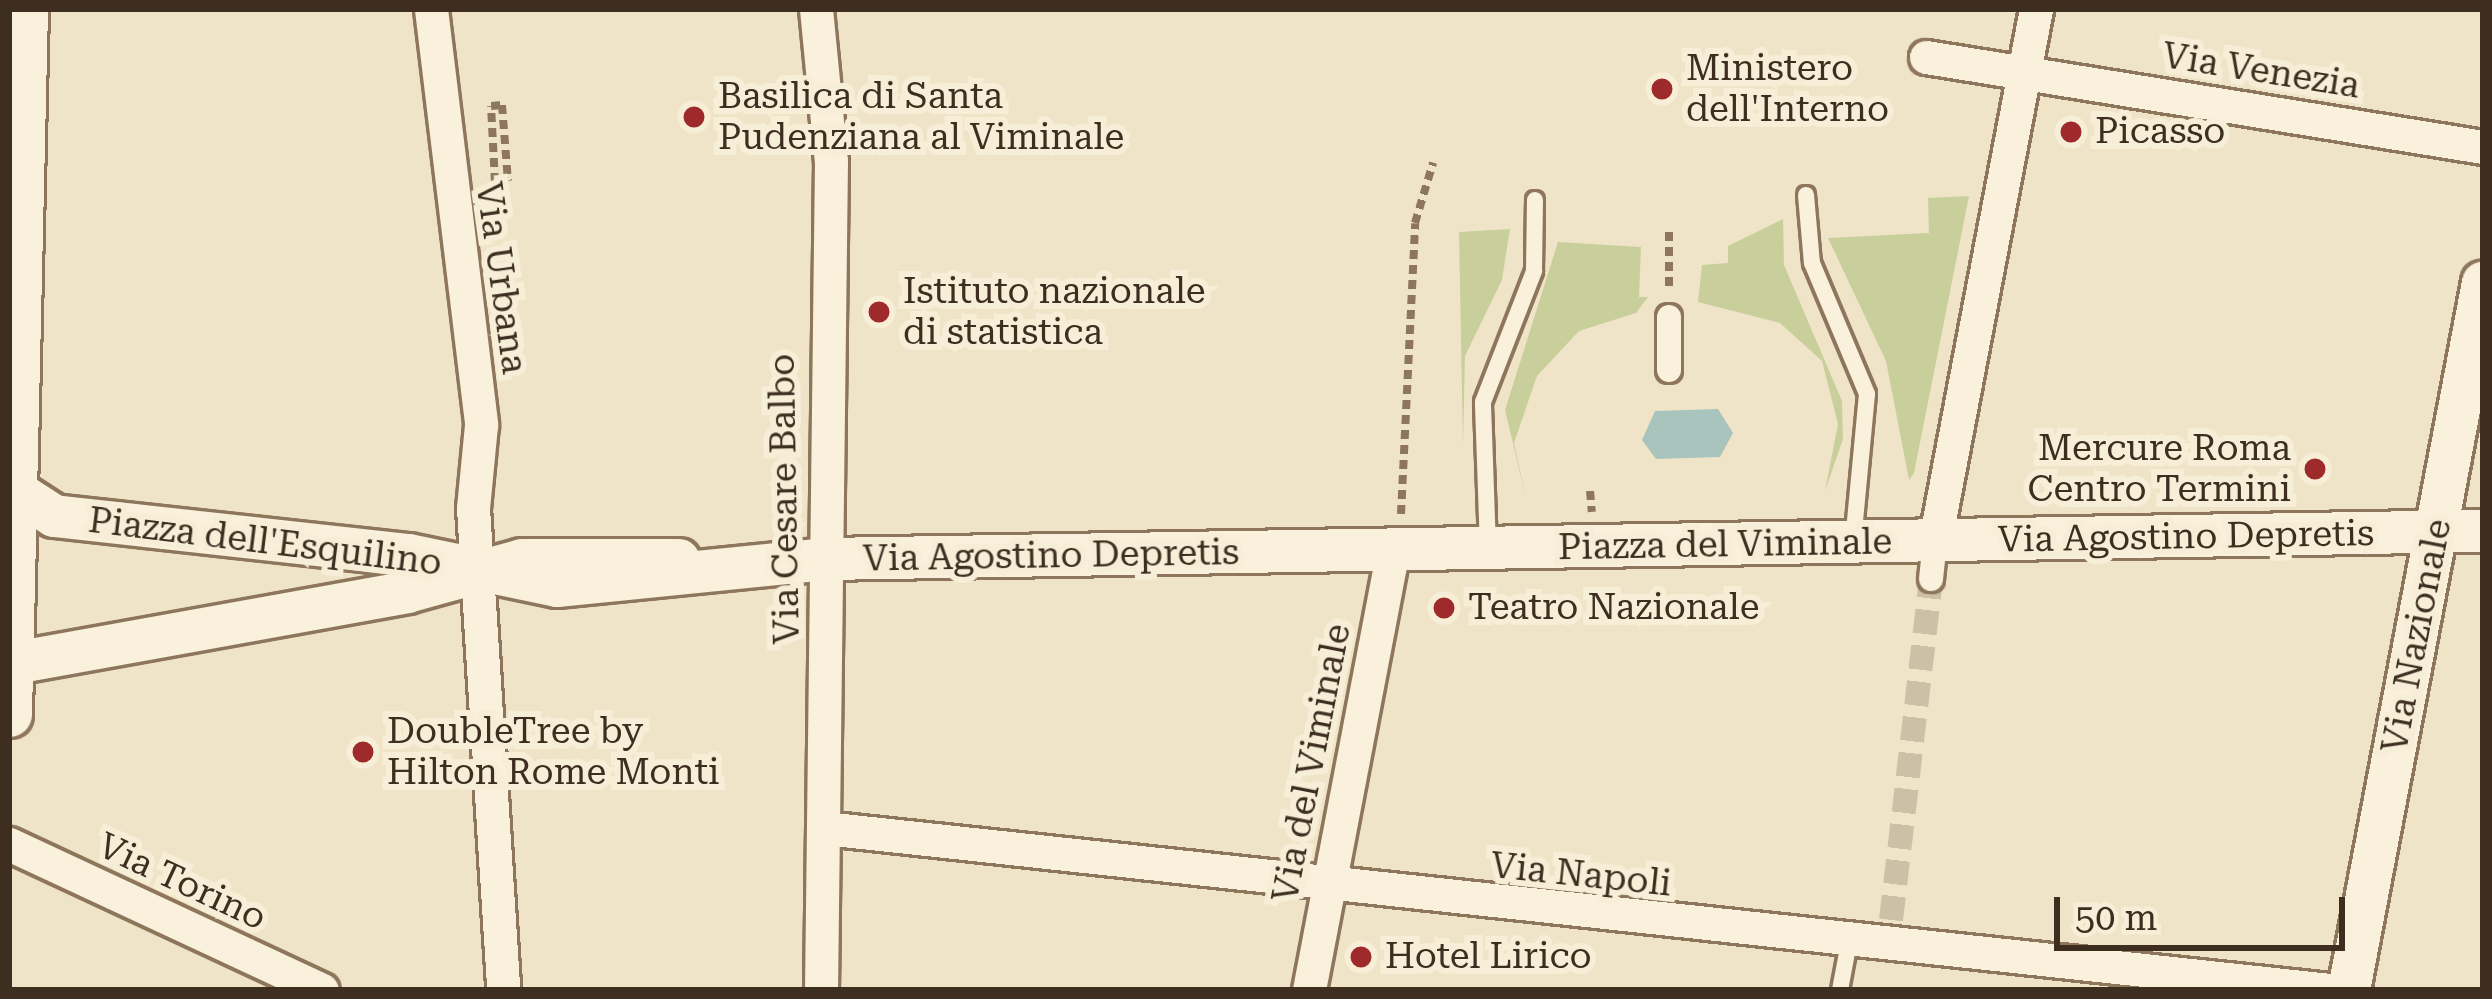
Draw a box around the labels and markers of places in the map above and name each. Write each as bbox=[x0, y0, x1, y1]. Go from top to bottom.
place label: Ministero dell'Interno bbox=[1686, 46, 1889, 131]
place label: Basilica di Santa Pudenziana al Viminale bbox=[718, 74, 1124, 159]
marker: Ministero dell'Interno bbox=[1649, 76, 1675, 102]
marker: Basilica di Santa Pudenziana al Viminale bbox=[681, 104, 707, 130]
place label: Picasso bbox=[2095, 110, 2225, 154]
marker: Picasso bbox=[2058, 119, 2084, 145]
place label: Istituto nazionale di statistica bbox=[903, 269, 1206, 354]
marker: Istituto nazionale di statistica bbox=[866, 299, 892, 325]
place label: Mercure Roma Centro Termini bbox=[2028, 426, 2291, 511]
marker: Mercure Roma Centro Termini bbox=[2302, 456, 2328, 482]
place label: Teatro Nazionale bbox=[1468, 586, 1759, 630]
marker: Teatro Nazionale bbox=[1431, 595, 1457, 621]
place label: DoubleTree by Hilton Rome Monti bbox=[387, 709, 720, 794]
marker: DoubleTree by Hilton Rome Monti bbox=[350, 739, 376, 765]
place label: Hotel Lirico bbox=[1385, 935, 1592, 979]
marker: Hotel Lirico bbox=[1348, 944, 1374, 970]

